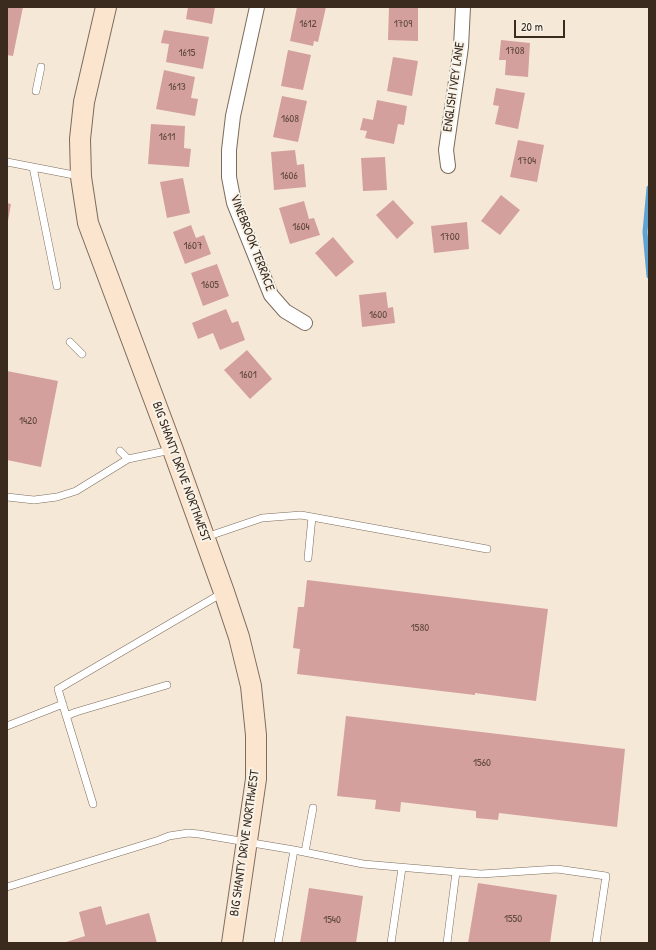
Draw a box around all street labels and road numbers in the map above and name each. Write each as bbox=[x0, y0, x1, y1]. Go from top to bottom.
street label: ENGLISH IVEY LANE bbox=[440, 41, 468, 133]
street label: VINEBROOK TERRACE bbox=[226, 192, 278, 294]
street label: BIG SHANTY DRIVE NORTHWEST bbox=[148, 400, 214, 544]
street label: BIG SHANTY DRIVE NORTHWEST bbox=[227, 769, 263, 917]

